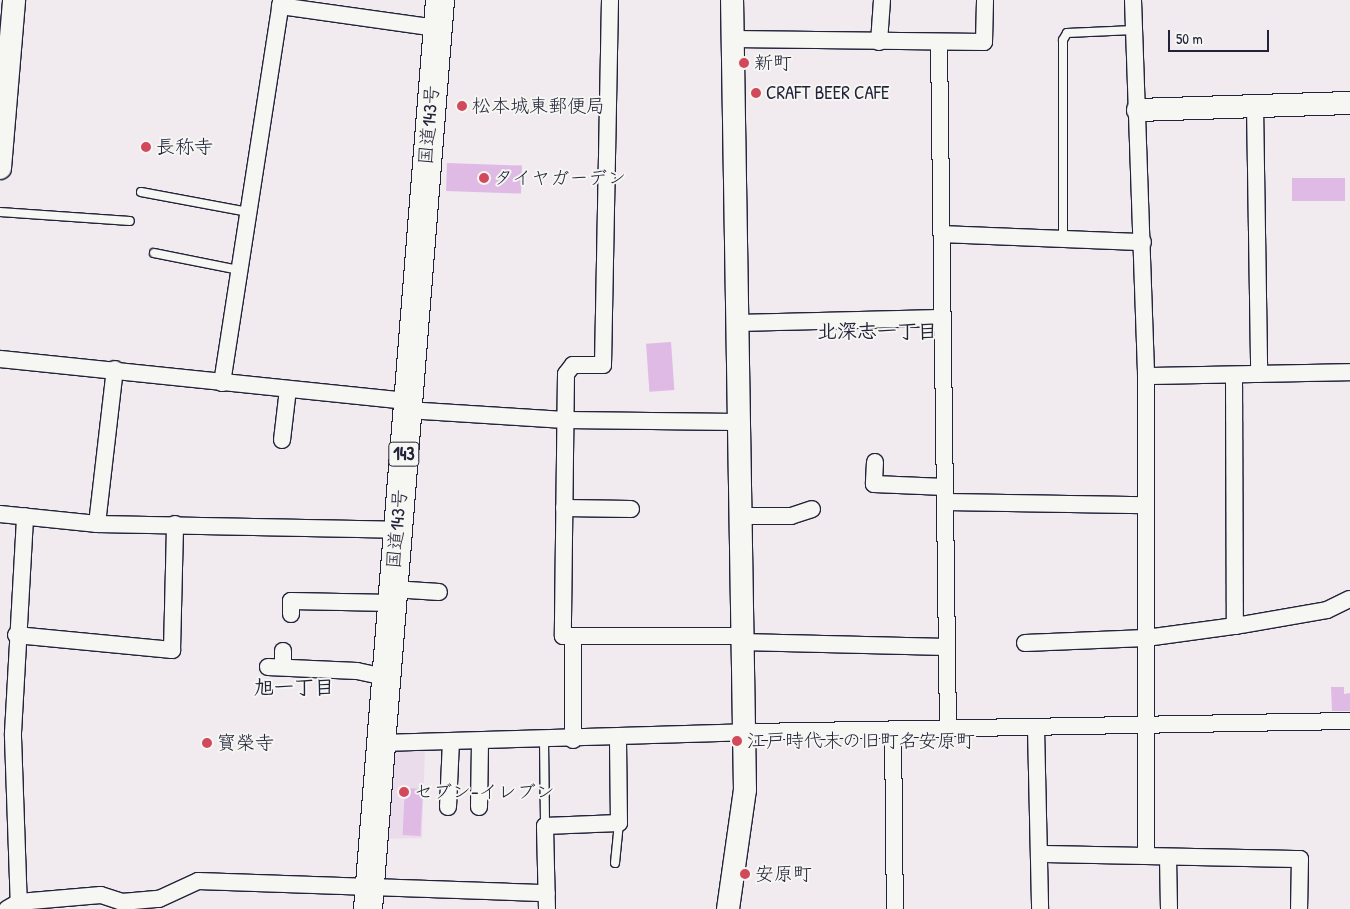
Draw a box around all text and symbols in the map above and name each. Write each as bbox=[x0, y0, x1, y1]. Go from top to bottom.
scale bar bbox=[1170, 20, 1271, 52]
text: 50 m bbox=[1176, 28, 1203, 49]
place label: 新町 bbox=[754, 52, 792, 74]
marker: 新町 bbox=[738, 57, 750, 69]
place label: CRAFT BEER CAFE bbox=[766, 82, 889, 104]
street label: 国道143号 bbox=[414, 84, 444, 166]
marker: CRAFT BEER CAFE bbox=[750, 87, 762, 99]
place label: 松本城東郵便局 bbox=[472, 95, 605, 117]
marker: 松本城東郵便局 bbox=[456, 100, 468, 112]
place label: 長称寺 bbox=[156, 136, 213, 158]
marker: 長称寺 bbox=[140, 141, 152, 153]
place label: タイヤガーデン bbox=[494, 167, 627, 189]
marker: タイヤガーデン bbox=[478, 172, 490, 184]
district label: 北深志一丁目 bbox=[817, 318, 937, 342]
road number: 143 bbox=[388, 438, 420, 469]
street label: 国道143号 bbox=[382, 488, 412, 570]
district label: 旭一丁目 bbox=[254, 674, 334, 698]
place label: 江戸時代末の旧町名安原町 bbox=[747, 730, 975, 752]
place label: 寳榮寺 bbox=[217, 732, 274, 754]
marker: 江戸時代末の旧町名安原町 bbox=[731, 735, 743, 747]
marker: 寳榮寺 bbox=[201, 737, 213, 749]
place label: セブン-イレブン bbox=[414, 781, 555, 803]
marker: セブン-イレブン bbox=[398, 786, 410, 798]
place label: 安原町 bbox=[755, 863, 812, 885]
marker: 安原町 bbox=[739, 868, 751, 880]

